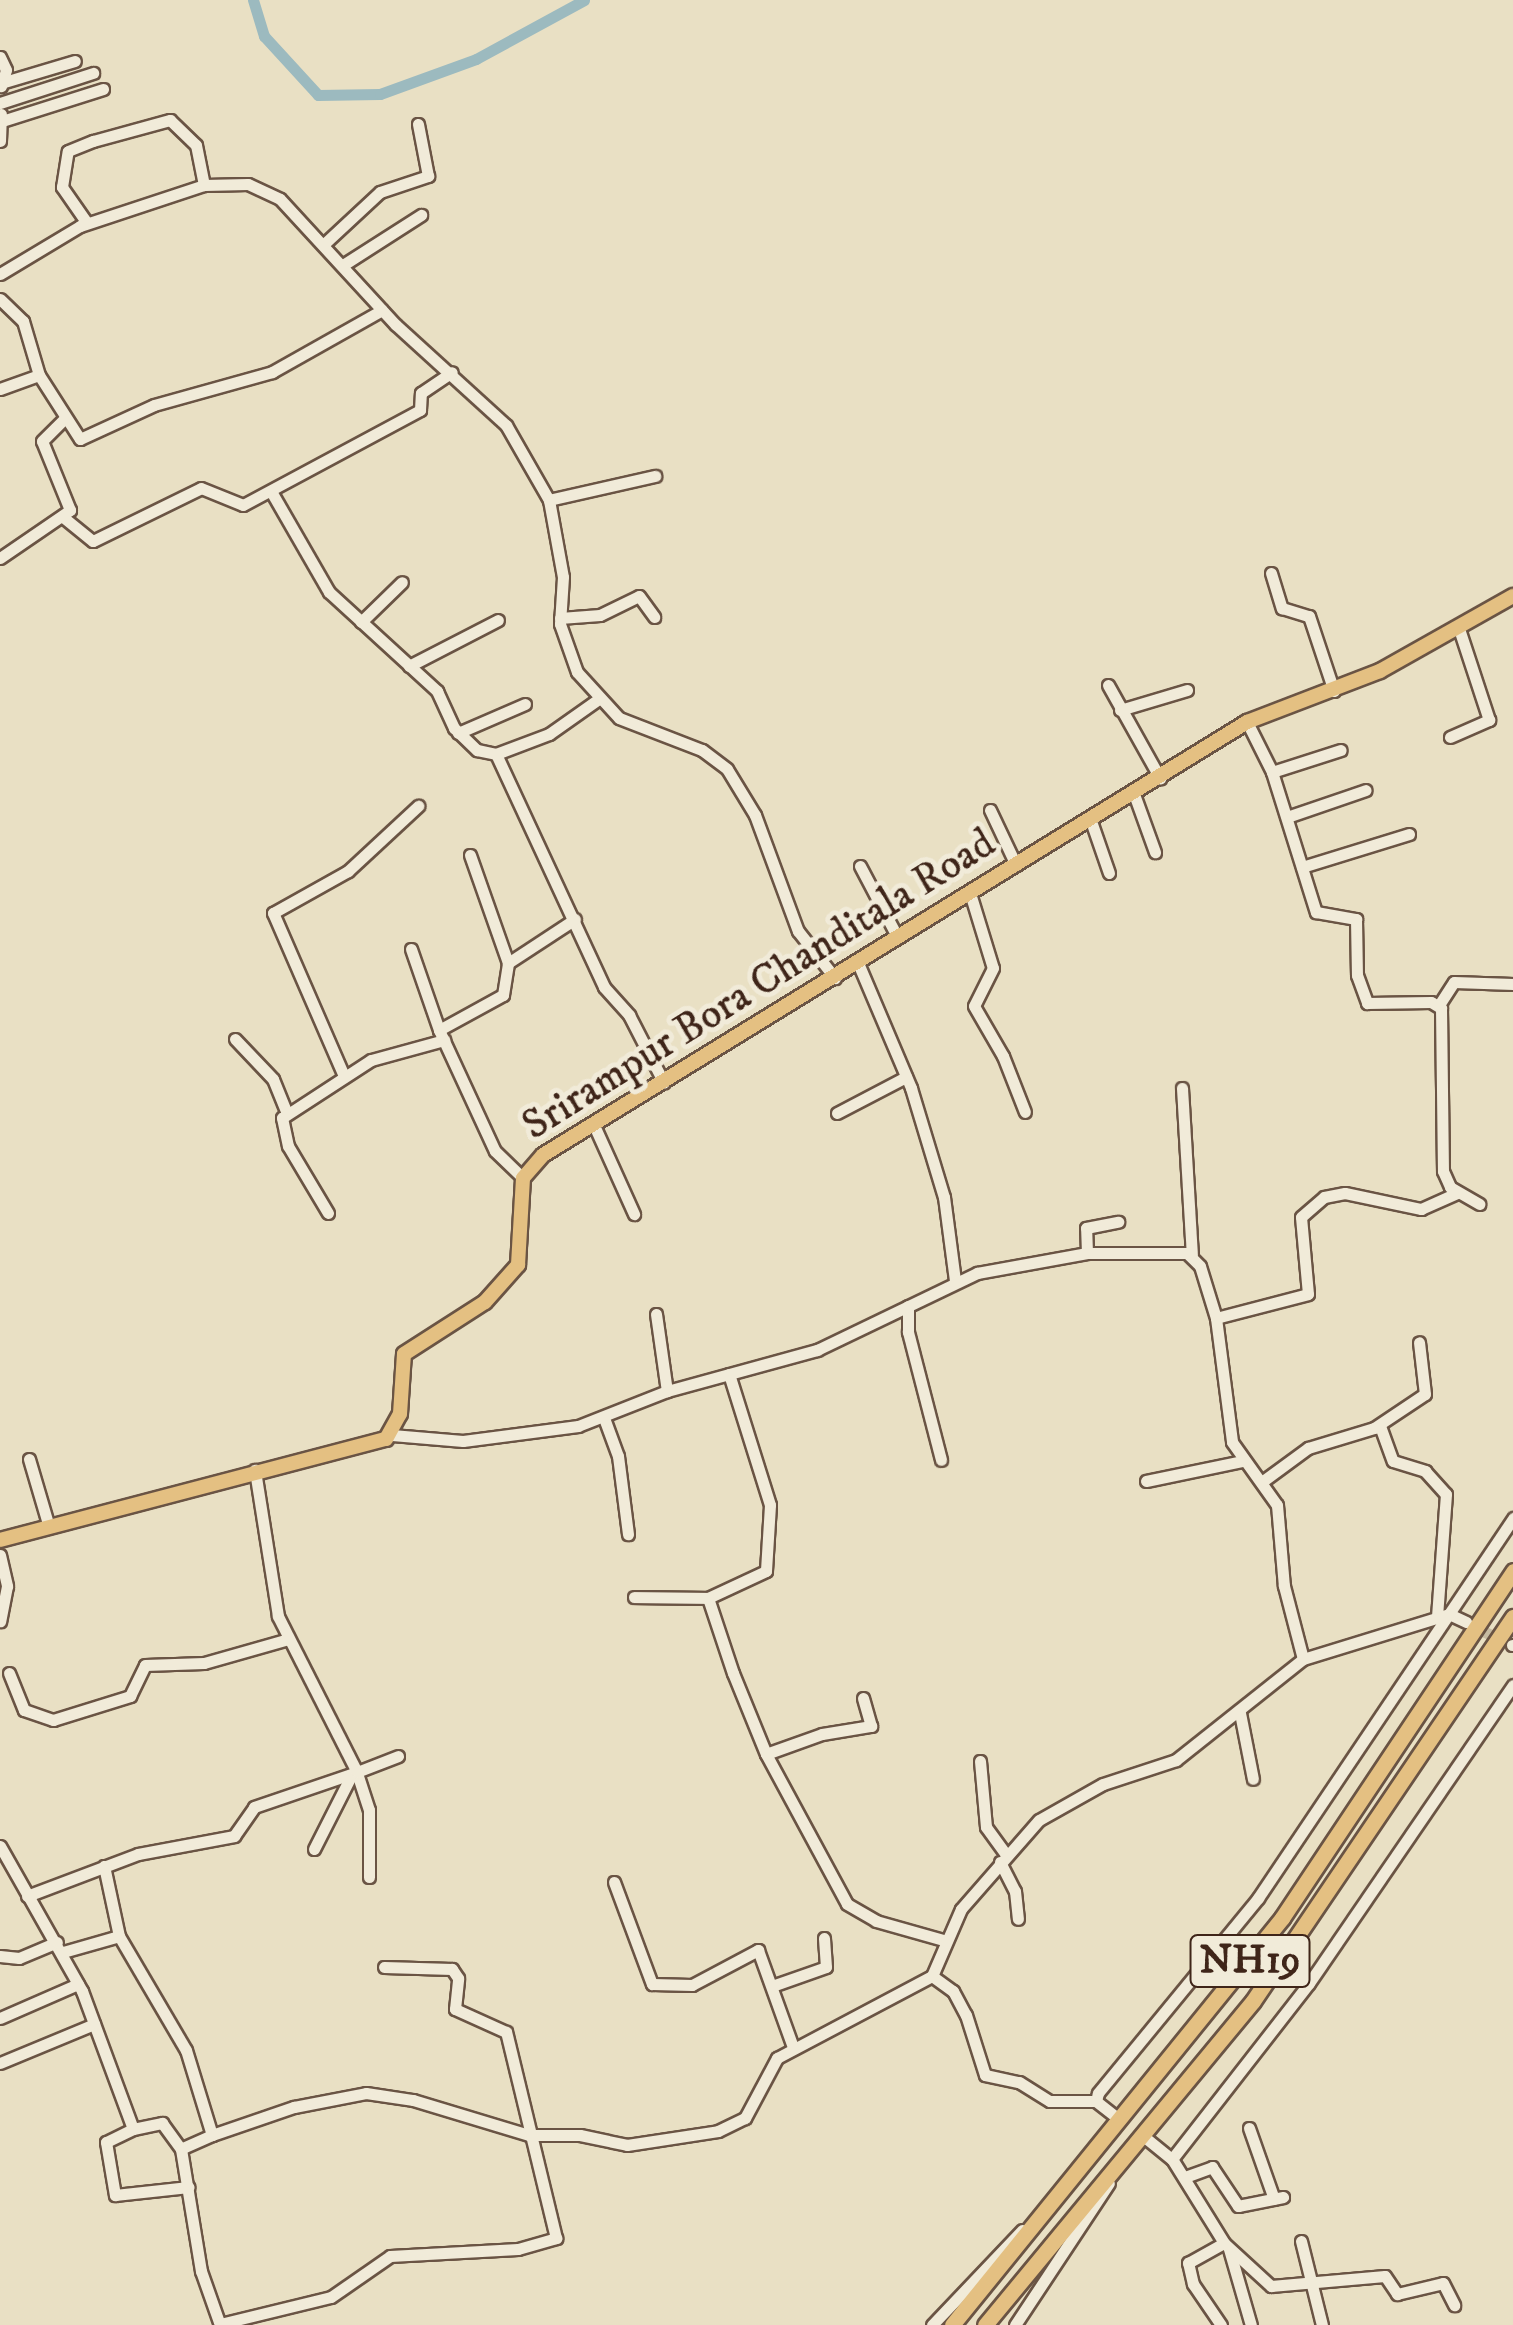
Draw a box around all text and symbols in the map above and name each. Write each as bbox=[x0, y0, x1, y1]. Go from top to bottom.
street label: Srirampur Bora Chanditala Road bbox=[513, 819, 1005, 1151]
road number: NH19 bbox=[1188, 1926, 1312, 1996]

